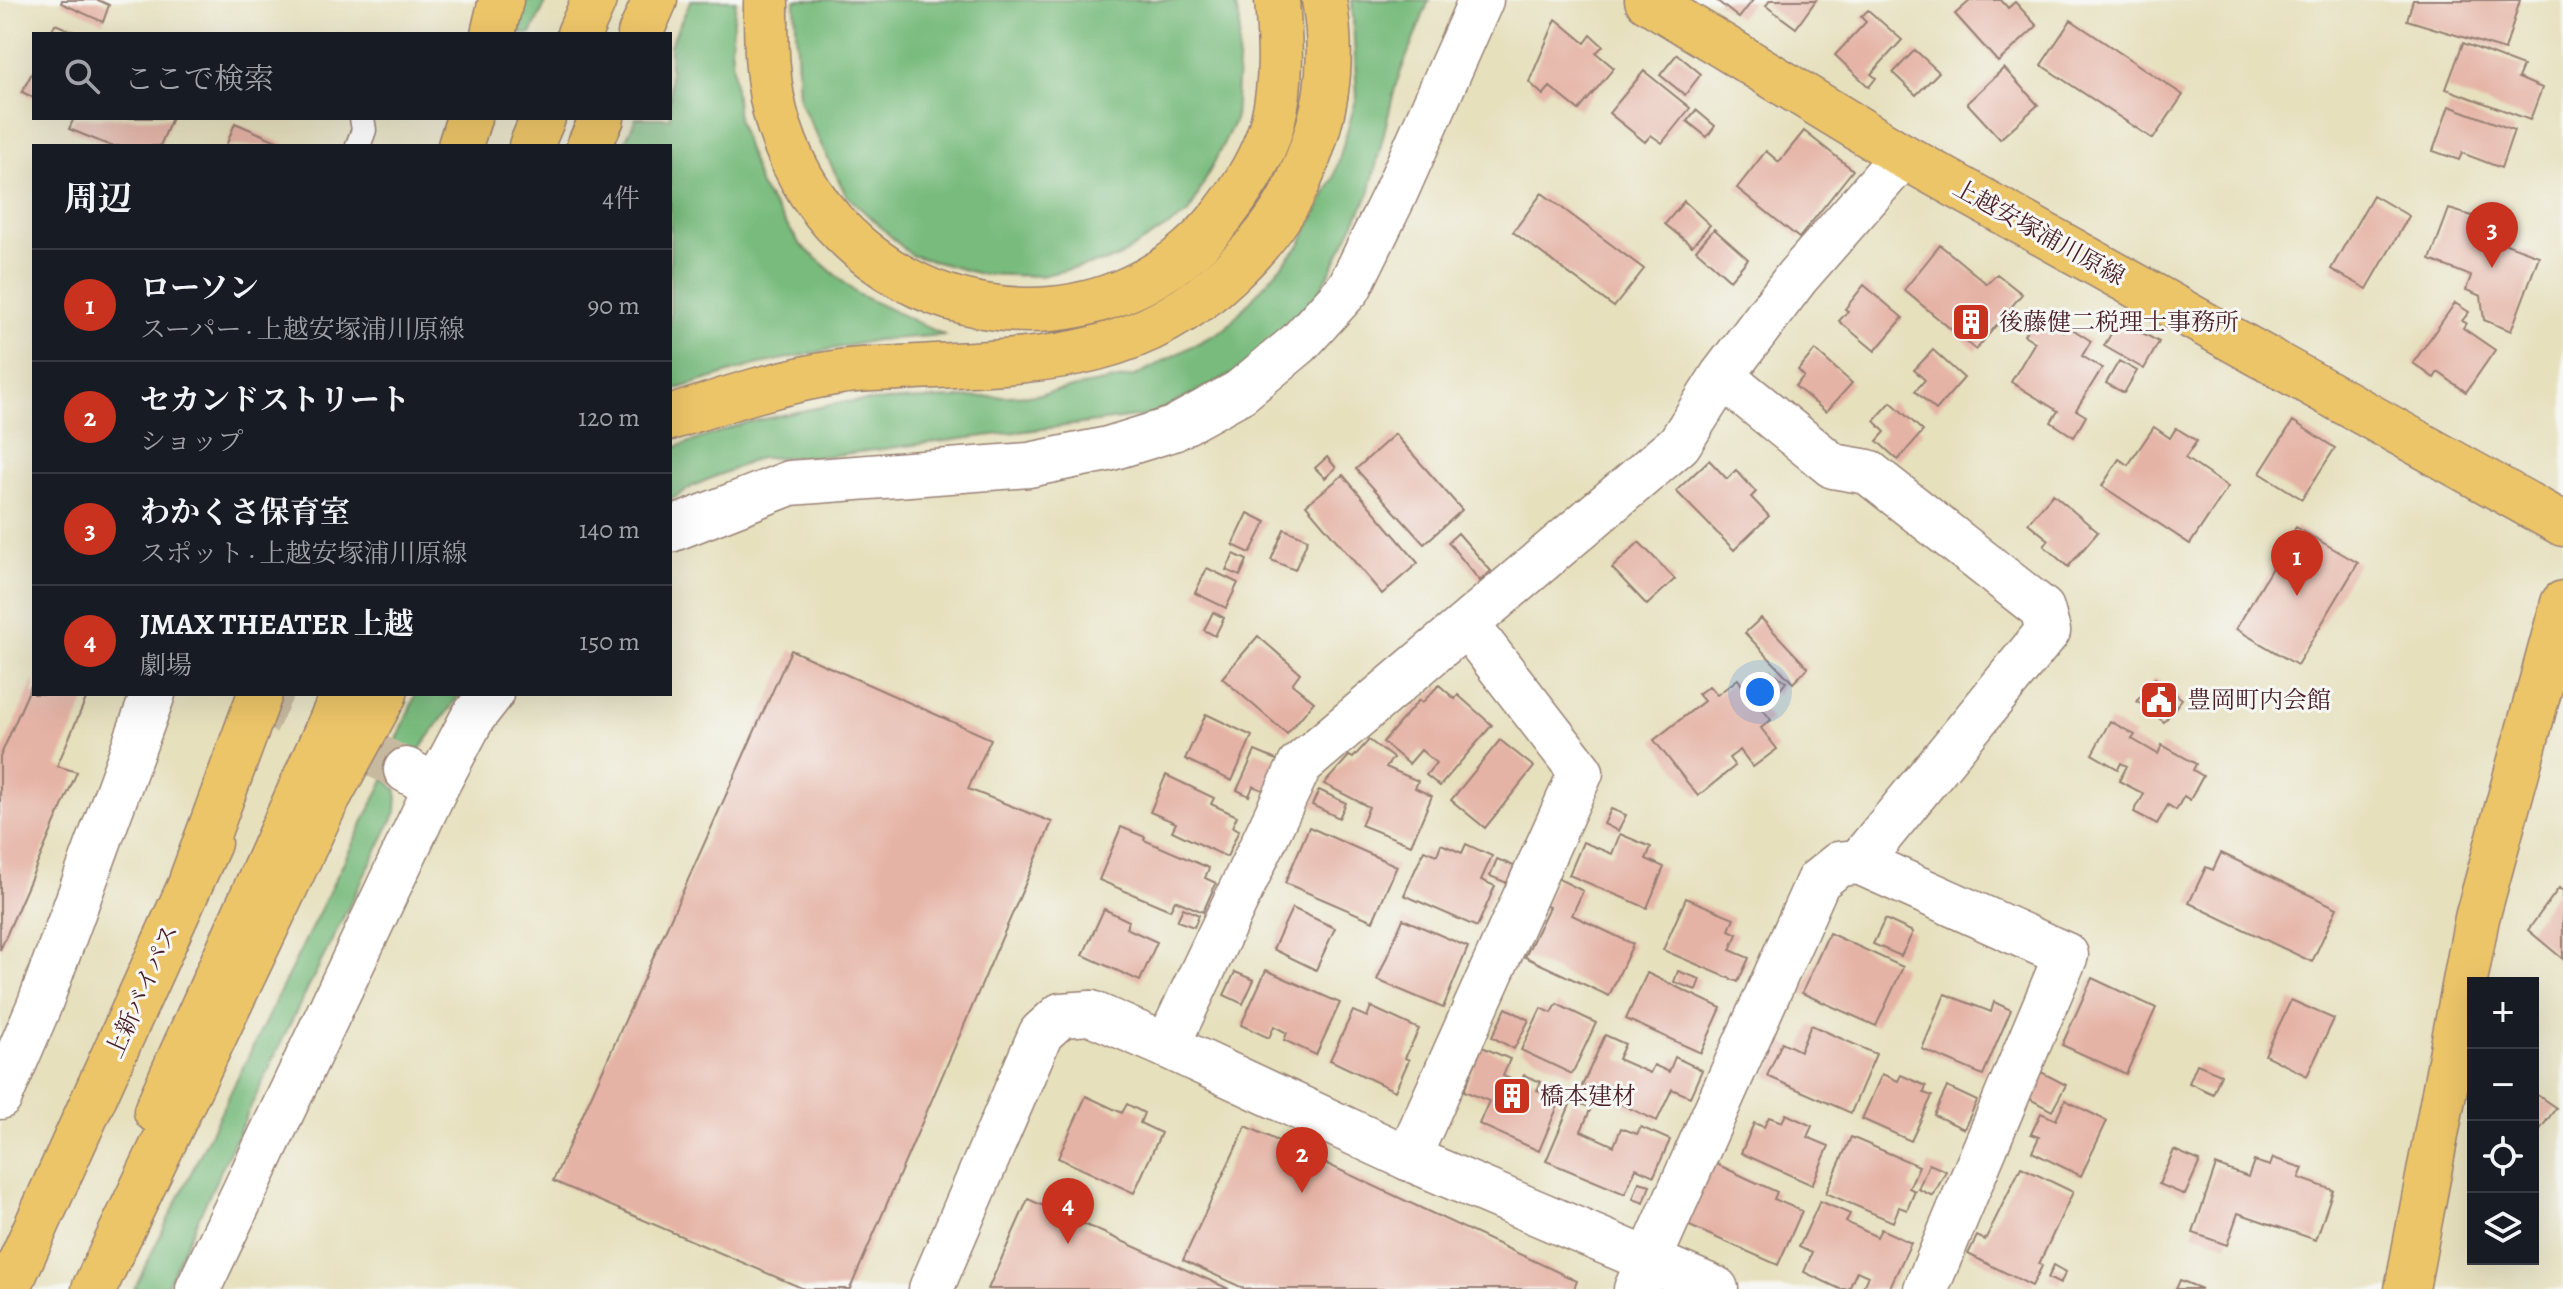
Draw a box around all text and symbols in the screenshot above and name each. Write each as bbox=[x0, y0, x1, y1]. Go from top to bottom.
search box bbox=[32, 32, 672, 120]
icon: search bbox=[60, 54, 104, 98]
text: ここで検索 bbox=[124, 59, 274, 99]
street label: 上越安塚浦川原線 bbox=[1947, 171, 2131, 293]
text: 周辺 bbox=[64, 175, 132, 222]
text: 4件 bbox=[602, 181, 640, 216]
pin: 3 bbox=[2466, 202, 2518, 268]
text: ローソン bbox=[140, 268, 259, 308]
text: 1 bbox=[85, 288, 95, 323]
text: 90 m bbox=[588, 288, 640, 323]
building icon: 後藤健二税理士事務所 bbox=[1950, 301, 1992, 343]
place label: 後藤健二税理士事務所 bbox=[1999, 306, 2239, 338]
text: スーパー · 上越安塚浦川原線 bbox=[140, 312, 465, 347]
text: セカンドストリート bbox=[140, 380, 410, 420]
text: 2 bbox=[84, 400, 96, 435]
text: 120 m bbox=[578, 400, 640, 435]
text: ショップ bbox=[140, 424, 243, 459]
text: わかくさ保育室 bbox=[140, 492, 350, 532]
text: 3 bbox=[84, 512, 96, 547]
text: 140 m bbox=[579, 512, 640, 547]
pin: 1 bbox=[2271, 530, 2323, 596]
text: スポット · 上越安塚浦川原線 bbox=[140, 536, 467, 571]
text: JMAX THEATER 上越 bbox=[140, 604, 414, 644]
text: 4 bbox=[84, 624, 96, 659]
text: 150 m bbox=[579, 624, 640, 659]
text: 劇場 bbox=[140, 648, 192, 683]
your location bbox=[1740, 672, 1780, 712]
public building icon: 豊岡町内会館 bbox=[2138, 679, 2180, 721]
place label: 豊岡町内会館 bbox=[2187, 684, 2331, 716]
street label: 上新バイパス bbox=[98, 919, 186, 1063]
map controls bbox=[2467, 977, 2539, 1265]
button: + bbox=[2467, 977, 2539, 1049]
button: − bbox=[2467, 1049, 2539, 1121]
building icon: 橋本建材 bbox=[1491, 1075, 1533, 1117]
place label: 橋本建材 bbox=[1540, 1080, 1636, 1112]
button: locate bbox=[2467, 1121, 2539, 1193]
pin: 2 bbox=[1276, 1127, 1328, 1193]
pin: 4 bbox=[1042, 1178, 1094, 1244]
button: layers bbox=[2467, 1193, 2539, 1265]

